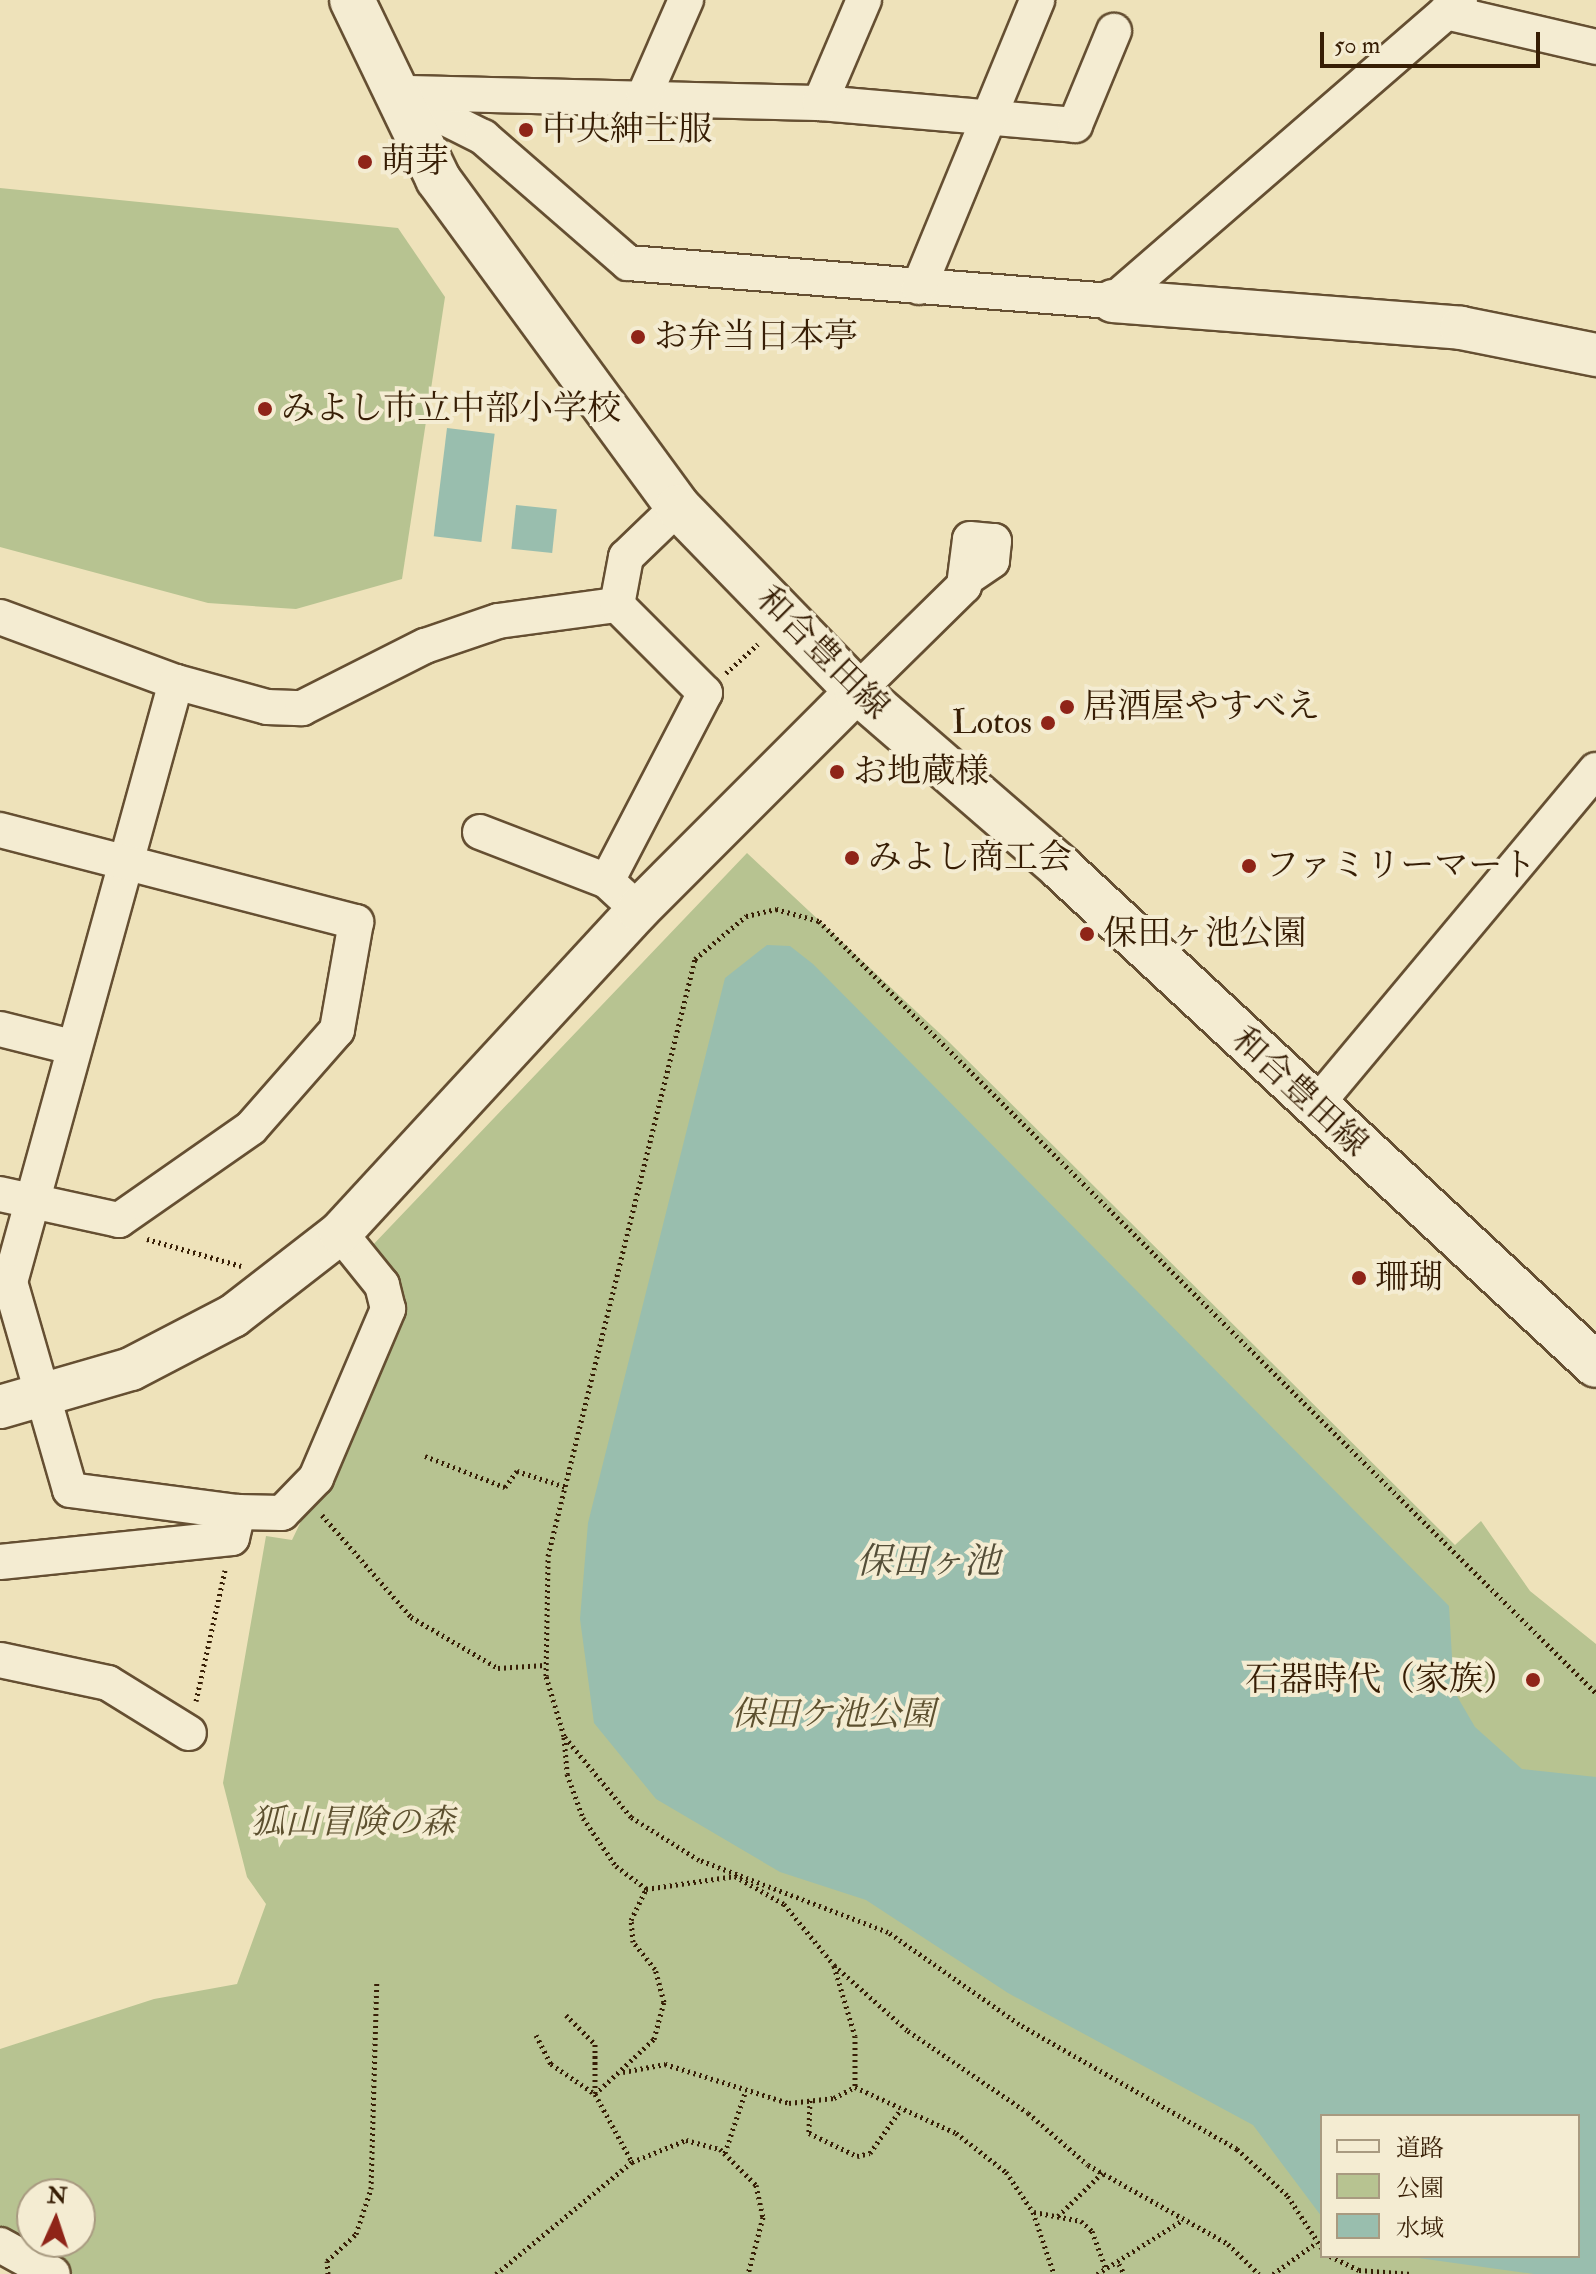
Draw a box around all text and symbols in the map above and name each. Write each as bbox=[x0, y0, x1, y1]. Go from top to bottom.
scale bar bbox=[1324, 16, 1544, 66]
text: 50 m bbox=[1334, 30, 1380, 61]
place label: 中央紳士服 bbox=[542, 110, 712, 150]
marker: 中央紳士服 bbox=[517, 121, 535, 139]
place label: 萌芽 bbox=[381, 142, 449, 182]
marker: 萌芽 bbox=[356, 153, 374, 171]
place label: お弁当日本亭 bbox=[654, 317, 858, 357]
marker: お弁当日本亭 bbox=[629, 328, 647, 346]
place label: みよし市立中部小学校 bbox=[281, 389, 621, 429]
marker: みよし市立中部小学校 bbox=[256, 400, 274, 418]
street label: 和合豊田線 bbox=[748, 578, 898, 728]
place label: 居酒屋やすべえ bbox=[1083, 687, 1321, 727]
marker: 居酒屋やすべえ bbox=[1058, 698, 1076, 716]
place label: Lotos bbox=[952, 703, 1032, 743]
marker: Lotos bbox=[1039, 714, 1057, 732]
place label: お地蔵様 bbox=[853, 752, 989, 792]
marker: お地蔵様 bbox=[828, 763, 846, 781]
place label: みよし商工会 bbox=[868, 838, 1072, 878]
place label: ファミリーマート bbox=[1265, 846, 1537, 886]
marker: みよし商工会 bbox=[843, 849, 861, 867]
marker: ファミリーマート bbox=[1240, 857, 1258, 875]
place label: 保田ヶ池公園 bbox=[1103, 914, 1307, 954]
marker: 保田ヶ池公園 bbox=[1078, 925, 1096, 943]
street label: 和合豊田線 bbox=[1224, 1019, 1376, 1165]
place label: 珊瑚 bbox=[1375, 1258, 1443, 1298]
marker: 珊瑚 bbox=[1350, 1269, 1368, 1287]
water label: 保田ヶ池 bbox=[856, 1540, 1000, 1584]
place label: 石器時代（家族） bbox=[1245, 1660, 1517, 1700]
marker: 石器時代（家族） bbox=[1524, 1671, 1542, 1689]
park label: 保田ケ池公園 bbox=[731, 1695, 935, 1735]
park label: 狐山冒険の森 bbox=[251, 1803, 455, 1843]
legend bbox=[1320, 2114, 1580, 2258]
text: 道路 bbox=[1396, 2133, 1444, 2164]
text: 公園 bbox=[1396, 2173, 1444, 2204]
north arrow bbox=[16, 2178, 96, 2258]
text: N bbox=[47, 2182, 68, 2211]
text: 水域 bbox=[1396, 2213, 1444, 2244]

